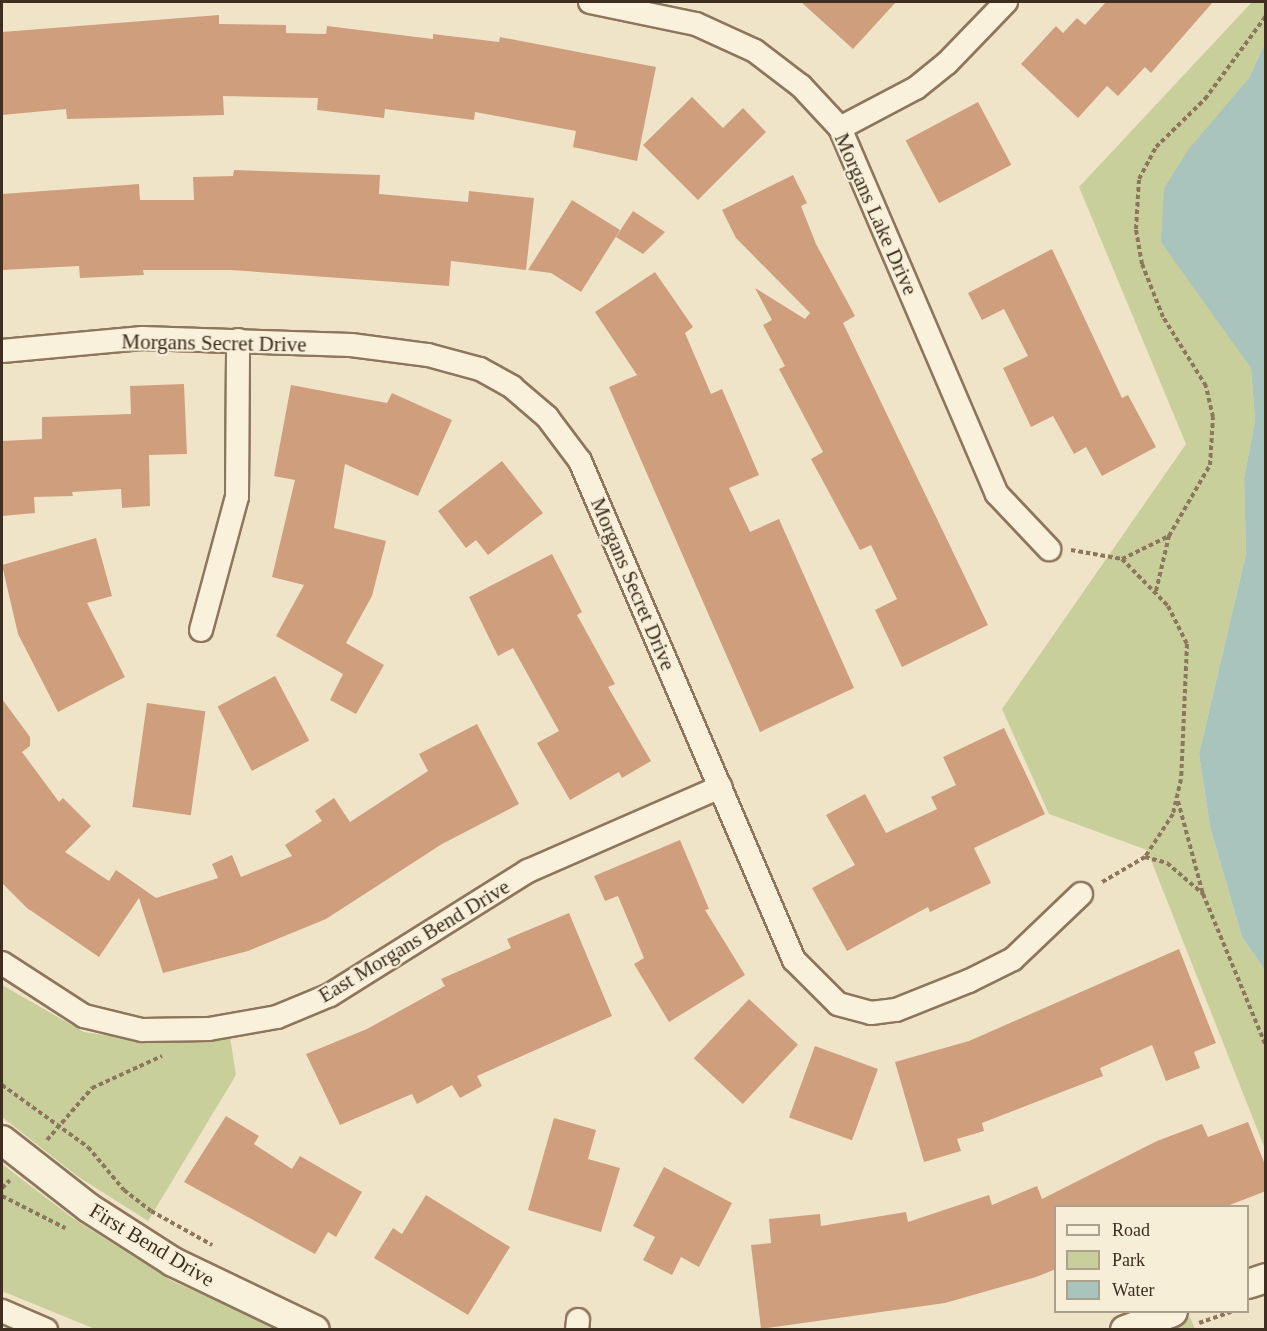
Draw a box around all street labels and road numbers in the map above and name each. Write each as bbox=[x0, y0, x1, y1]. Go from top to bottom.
street label: Morgans Lake Drive bbox=[829, 129, 923, 299]
street label: Morgans Secret Drive bbox=[121, 329, 307, 357]
street label: Morgans Secret Drive bbox=[585, 494, 681, 674]
street label: East Morgans Bend Drive bbox=[314, 874, 514, 1008]
street label: First Bend Drive bbox=[85, 1198, 219, 1292]

